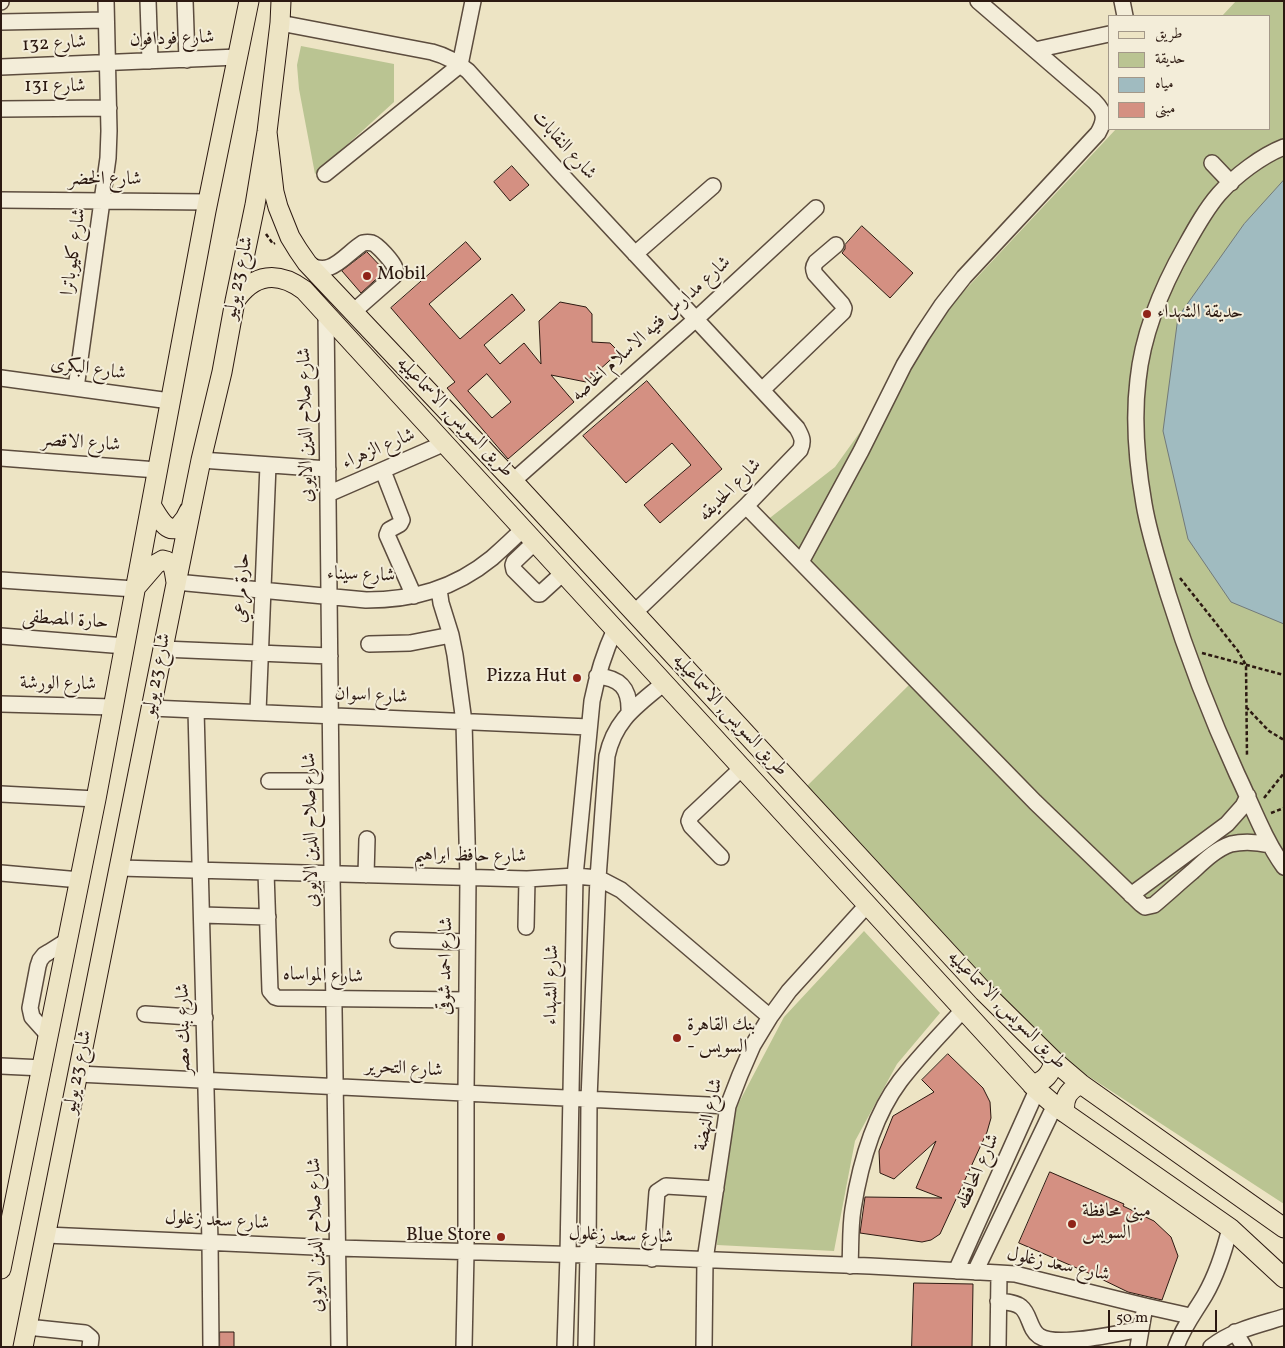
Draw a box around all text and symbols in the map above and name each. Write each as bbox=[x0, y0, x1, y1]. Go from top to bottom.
legend bbox=[1108, 15, 1270, 130]
text: طريق bbox=[1155, 24, 1182, 45]
street label: شارع فودافون bbox=[129, 27, 215, 53]
street label: شارع 132 bbox=[21, 32, 87, 58]
text: حديقة bbox=[1155, 49, 1185, 70]
text: مياه bbox=[1155, 74, 1173, 95]
street label: شارع 131 bbox=[24, 77, 86, 99]
text: مبنى bbox=[1155, 99, 1175, 120]
street label: شارع النقابات bbox=[526, 106, 600, 186]
street label: شارع الخضر bbox=[68, 170, 142, 192]
street label: شارع كليوباترا bbox=[58, 207, 92, 297]
street label: شارع 23 يوليو bbox=[220, 234, 260, 322]
street label: شارع مدارس فتيه الاسلام الخاصه bbox=[567, 252, 737, 408]
place label: Mobil bbox=[377, 265, 426, 287]
marker: Mobil bbox=[361, 270, 373, 282]
place label: حديقة الشهداء bbox=[1157, 303, 1243, 325]
marker: حديقة الشهداء bbox=[1141, 308, 1153, 320]
street label: شارع صلاح الدين الايوبى bbox=[294, 347, 320, 503]
street label: شارع البكرى bbox=[49, 353, 127, 387]
street label: طريق السويس, الاسماعيليه bbox=[390, 353, 518, 483]
street label: شارع الزهراء bbox=[339, 424, 419, 476]
street label: شارع الاقصر bbox=[41, 430, 121, 458]
street label: شارع الحديقه bbox=[695, 455, 767, 527]
street label: حارة مرعي bbox=[230, 552, 256, 624]
street label: شارع سيناء bbox=[326, 563, 396, 589]
street label: حارة المصطفى bbox=[21, 607, 109, 635]
street label: شارع 23 يوليو bbox=[139, 631, 177, 719]
street label: طريق السويس, الاسماعيليه bbox=[666, 650, 792, 782]
place label: Pizza Hut bbox=[486, 667, 567, 689]
marker: Pizza Hut bbox=[571, 672, 583, 684]
street label: شارع الورشة bbox=[20, 673, 96, 697]
street label: شارع اسوان bbox=[334, 684, 408, 710]
street label: شارع صلاح الدين الايوبى bbox=[299, 752, 325, 908]
street label: شارع حافظ ابراهيم bbox=[413, 845, 527, 869]
street label: شارع احمد شوقى bbox=[435, 917, 459, 1015]
street label: شارع الشهداء bbox=[541, 945, 565, 1025]
street label: طريق السويس, الاسماعيليه bbox=[942, 947, 1070, 1075]
street label: شارع المواساه bbox=[282, 964, 364, 990]
street label: شارع بنك مصر bbox=[173, 983, 197, 1075]
place label: بنك القاهرة - السويس bbox=[687, 1016, 755, 1060]
street label: شارع 23 يوليو bbox=[60, 1028, 98, 1116]
marker: بنك القاهرة - السويس bbox=[671, 1032, 683, 1044]
street label: شارع التحرير bbox=[365, 1057, 443, 1083]
street label: شارع النهضة bbox=[691, 1076, 729, 1154]
street label: شارع المحافظه bbox=[952, 1131, 1006, 1213]
street label: شارع صلاح الدين الايوبى bbox=[304, 1157, 330, 1313]
place label: مبنى محافظة السويس bbox=[1082, 1202, 1151, 1246]
street label: شارع سعد زغلول bbox=[164, 1208, 270, 1236]
marker: مبنى محافظة السويس bbox=[1066, 1218, 1078, 1230]
street label: شارع سعد زغلول bbox=[568, 1224, 674, 1250]
place label: Blue Store bbox=[406, 1226, 491, 1248]
marker: Blue Store bbox=[495, 1231, 507, 1243]
street label: شارع سعد زغلول bbox=[1004, 1244, 1112, 1288]
scale bar bbox=[1110, 1300, 1219, 1332]
text: 50 m bbox=[1116, 1308, 1148, 1329]

